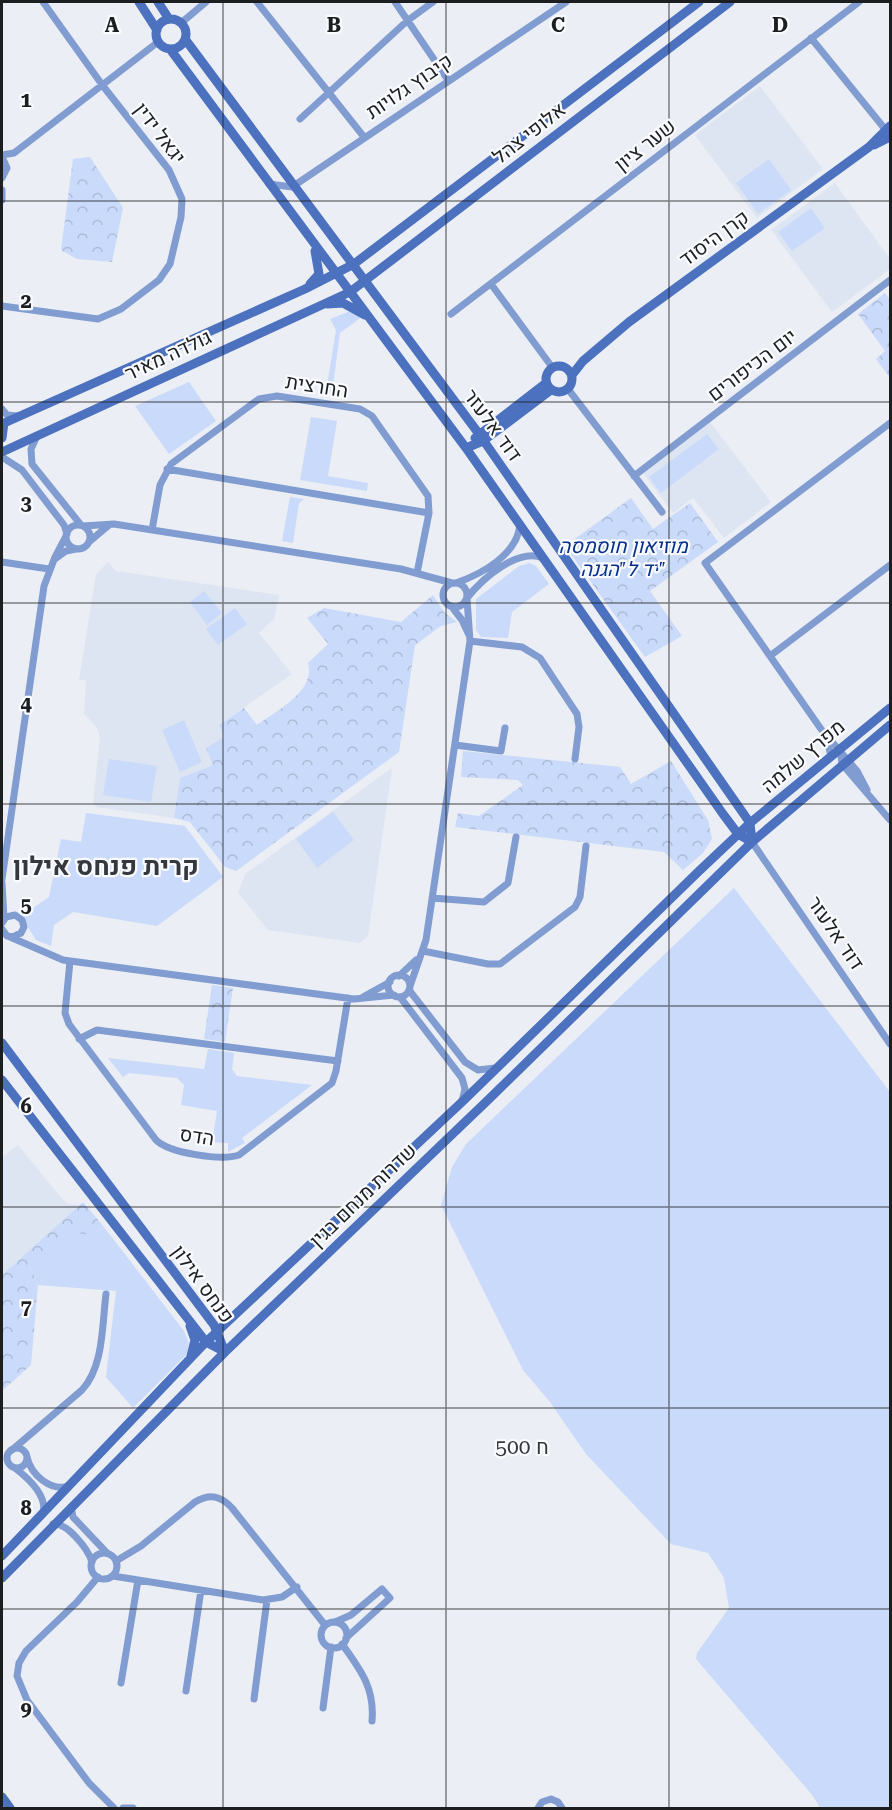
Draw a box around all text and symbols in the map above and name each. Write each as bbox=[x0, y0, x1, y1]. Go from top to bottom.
text: A bbox=[105, 13, 120, 37]
text: B bbox=[327, 13, 341, 37]
text: C bbox=[551, 13, 565, 37]
text: D bbox=[772, 13, 788, 37]
street label: קיבוץ גלויות bbox=[361, 48, 457, 124]
text: 1 bbox=[20, 88, 32, 112]
street label: אלופי צהל bbox=[488, 97, 570, 169]
street label: יגאל ידין bbox=[129, 98, 191, 168]
street label: שער ציון bbox=[610, 114, 680, 176]
street label: קרן היסוד bbox=[675, 205, 753, 271]
text: 2 bbox=[20, 289, 32, 313]
street label: יום הכיפורים bbox=[703, 324, 801, 406]
street label: גולדה מאיר bbox=[121, 325, 215, 385]
street label: החרצית bbox=[284, 369, 350, 403]
street label: דוד אלעזר bbox=[459, 384, 527, 466]
text: 3 bbox=[20, 491, 32, 515]
park label: מוזיאון חוסמסה יד ל"הגנה" bbox=[558, 534, 689, 581]
text: 4 bbox=[20, 692, 32, 716]
street label: מפרץ שלמה bbox=[756, 714, 850, 798]
district label: קרית פנחס אילון bbox=[13, 851, 199, 881]
street label: דוד אלעזר bbox=[803, 892, 869, 974]
text: 5 bbox=[20, 893, 32, 917]
text: 6 bbox=[20, 1094, 32, 1118]
street label: הדס bbox=[178, 1121, 216, 1151]
street label: שדרות מנחם בגין bbox=[305, 1138, 421, 1252]
street label: פנחס אילון bbox=[167, 1240, 239, 1328]
text: 7 bbox=[20, 1295, 32, 1319]
district label: ח 500 bbox=[495, 1435, 549, 1459]
text: 8 bbox=[20, 1496, 32, 1520]
text: 9 bbox=[20, 1697, 32, 1721]

